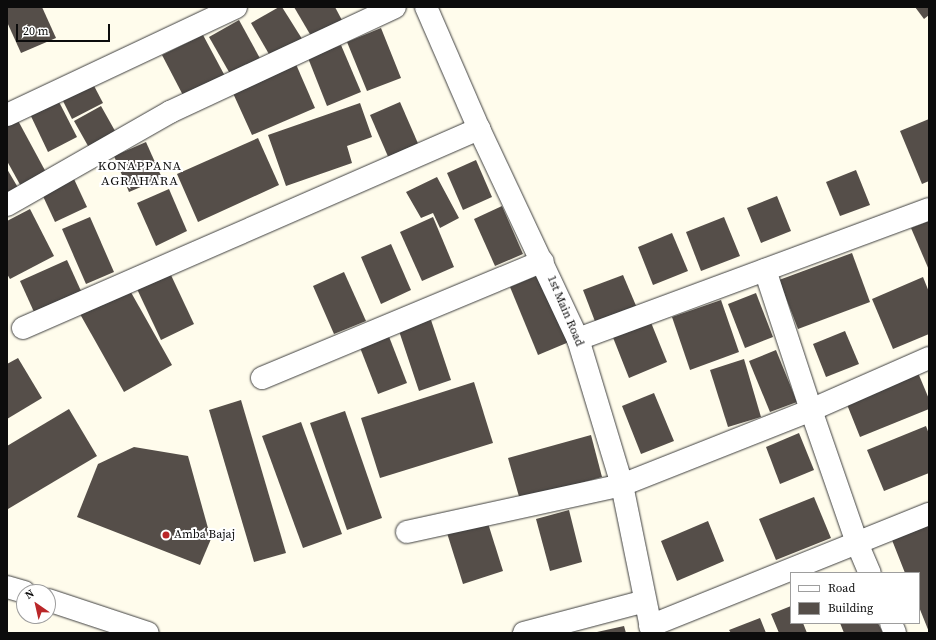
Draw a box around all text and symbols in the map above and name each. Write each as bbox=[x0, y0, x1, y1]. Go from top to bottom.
scale bar bbox=[18, 16, 112, 42]
text: 20 m bbox=[23, 23, 49, 39]
district label: KONAPPANA AGRAHARA bbox=[98, 159, 182, 190]
street label: 1st Main Road bbox=[544, 273, 586, 349]
place label: Amba Bajaj bbox=[174, 528, 235, 542]
marker: Amba Bajaj bbox=[161, 530, 171, 540]
legend bbox=[790, 572, 920, 624]
text: Road bbox=[828, 580, 855, 596]
north arrow bbox=[16, 584, 56, 624]
text: N bbox=[22, 586, 37, 603]
text: Building bbox=[828, 600, 873, 616]

